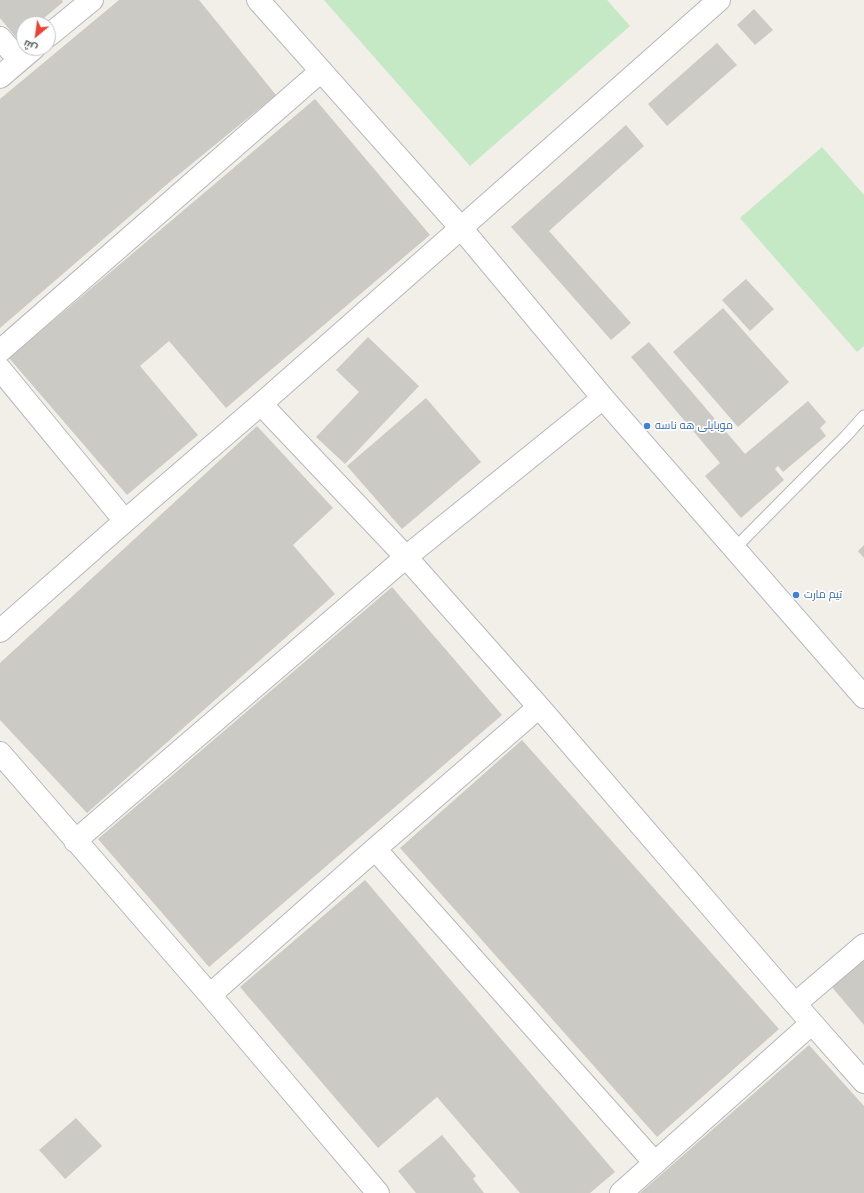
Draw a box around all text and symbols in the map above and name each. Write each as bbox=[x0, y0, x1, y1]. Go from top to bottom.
north arrow bbox=[16, 16, 56, 56]
text: ش bbox=[21, 36, 40, 56]
place label: موبایلی هه ناسه bbox=[655, 419, 733, 433]
marker: موبایلی هه ناسه bbox=[642, 421, 652, 431]
place label: تیم مارت bbox=[804, 588, 842, 602]
marker: تیم مارت bbox=[791, 590, 801, 600]

